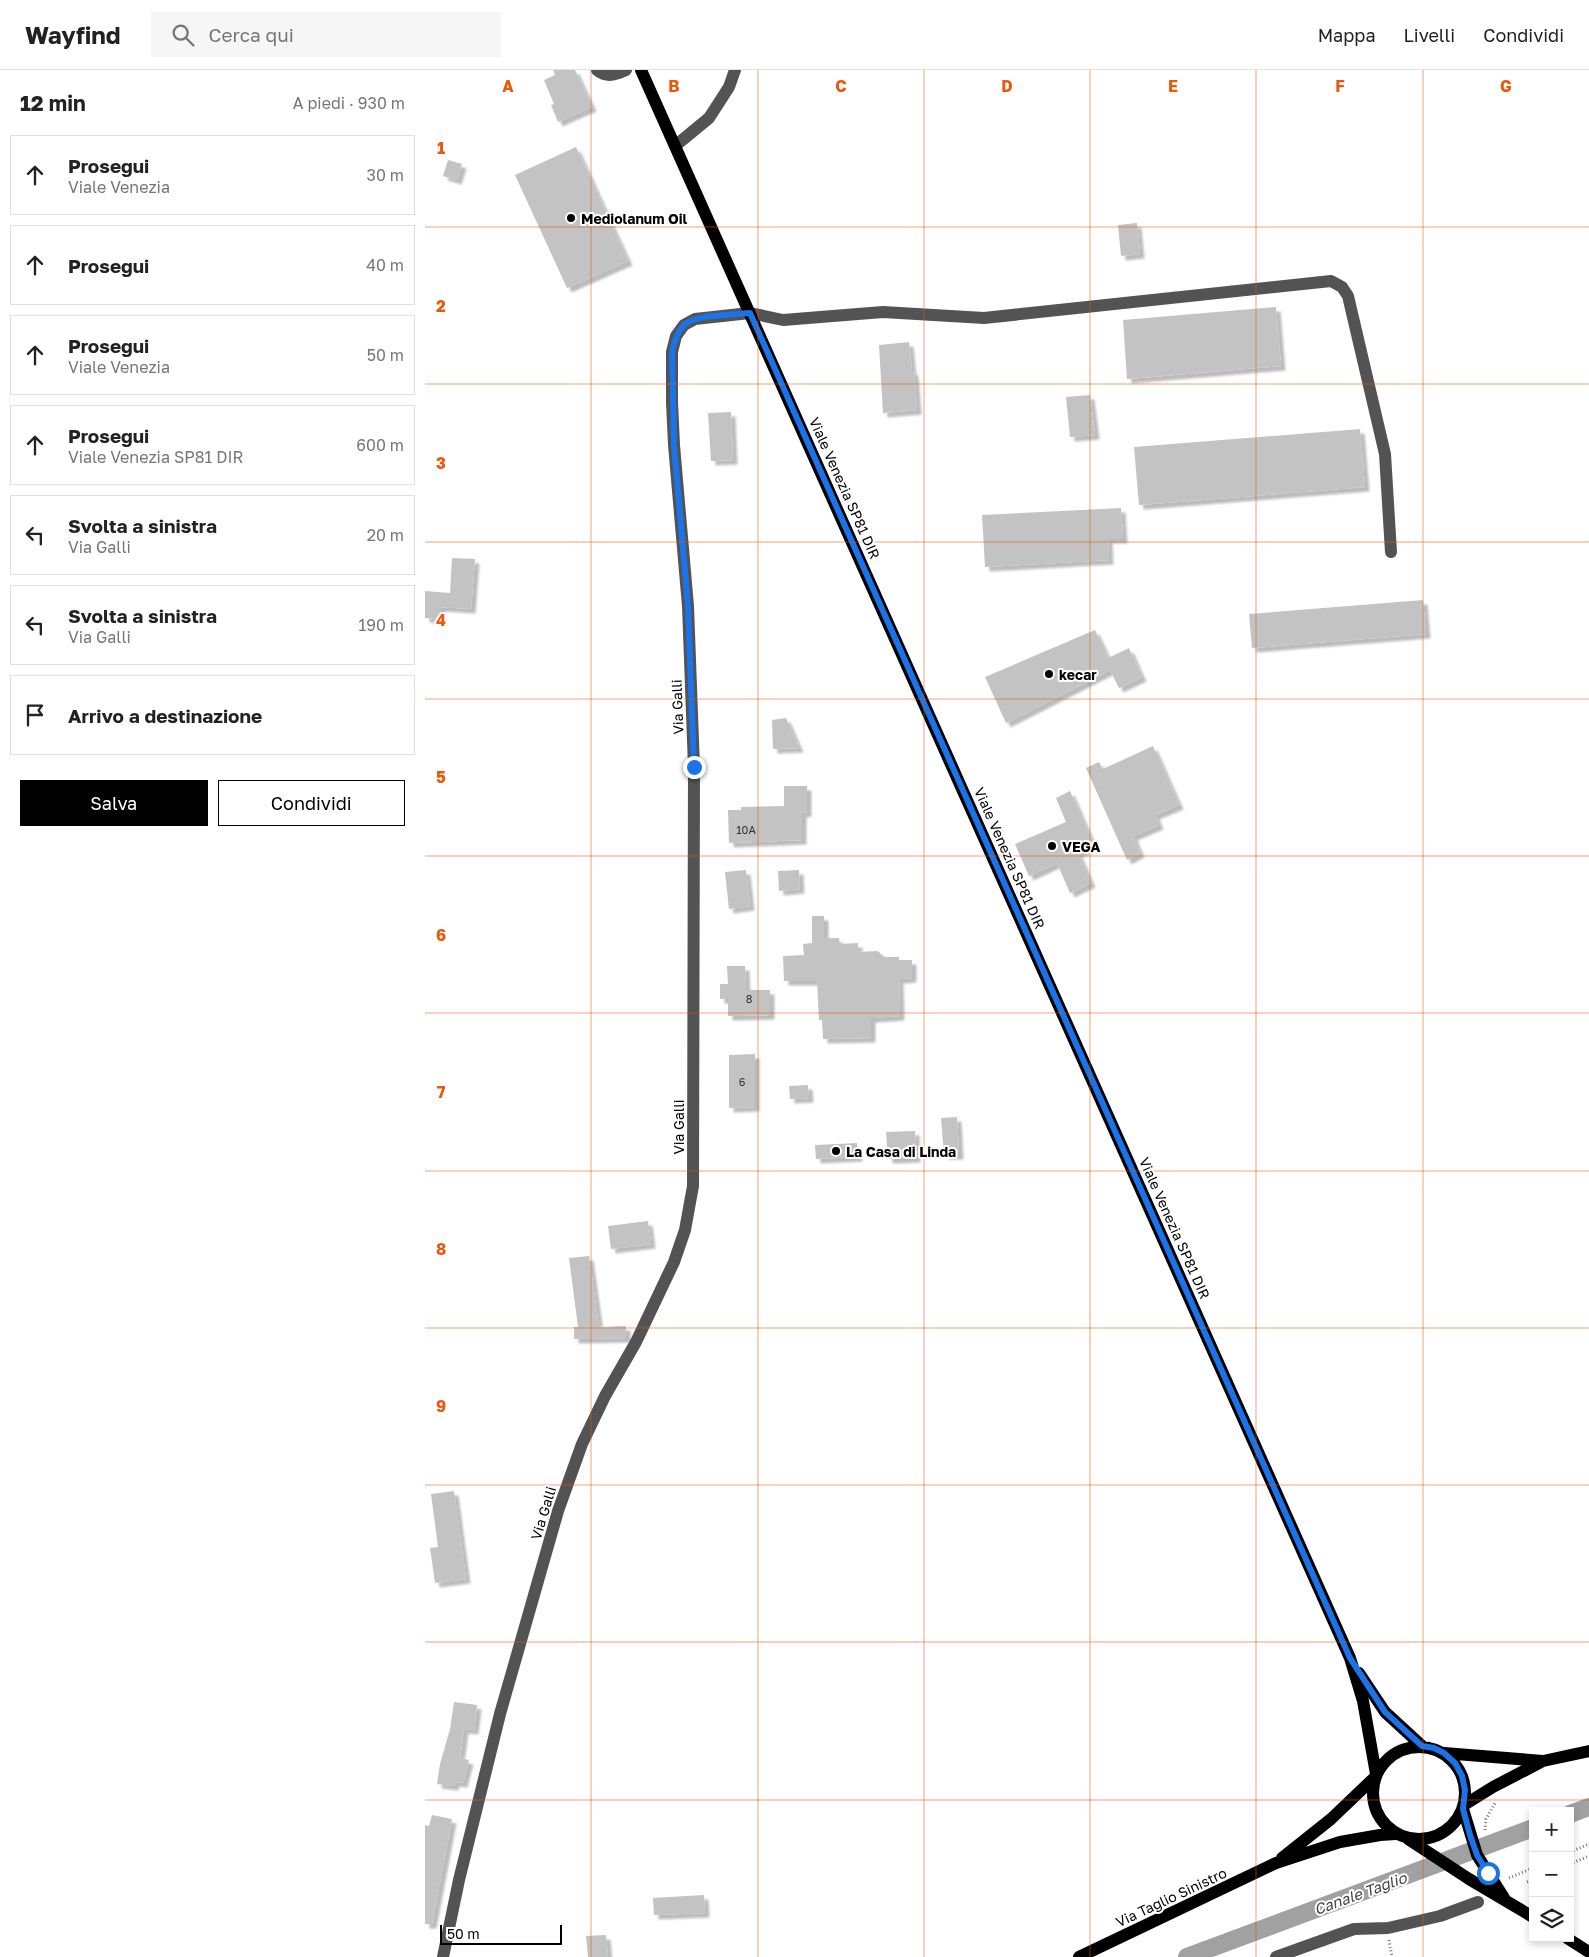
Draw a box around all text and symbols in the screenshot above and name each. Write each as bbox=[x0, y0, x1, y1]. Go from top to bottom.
search box bbox=[151, 12, 501, 57]
text: Wayfind bbox=[25, 20, 121, 49]
icon: search bbox=[169, 21, 197, 49]
text: Cerca qui bbox=[209, 23, 294, 46]
text: Mappa bbox=[1318, 24, 1376, 46]
text: Livelli bbox=[1404, 24, 1455, 46]
text: Condividi bbox=[1483, 24, 1564, 46]
text: A bbox=[502, 76, 514, 96]
text: B bbox=[668, 76, 680, 96]
text: C bbox=[835, 76, 847, 96]
text: D bbox=[1001, 76, 1013, 96]
text: E bbox=[1168, 76, 1178, 96]
text: F bbox=[1335, 76, 1345, 96]
text: G bbox=[1500, 76, 1512, 96]
text: 12 min bbox=[20, 90, 86, 116]
text: A piedi · 930 m bbox=[293, 93, 405, 113]
text: 1 bbox=[437, 138, 445, 158]
text: Prosegui bbox=[68, 154, 149, 177]
icon: ahead bbox=[21, 161, 49, 189]
text: 30 m bbox=[367, 165, 404, 185]
text: Viale Venezia bbox=[68, 177, 170, 197]
place label: Mediolanum Oil bbox=[581, 210, 688, 227]
marker: Mediolanum Oil bbox=[565, 212, 577, 224]
icon: ahead bbox=[21, 251, 49, 279]
text: Prosegui bbox=[68, 254, 149, 277]
text: 40 m bbox=[366, 255, 404, 275]
text: 2 bbox=[436, 296, 446, 316]
text: Prosegui bbox=[68, 334, 149, 357]
icon: ahead bbox=[21, 341, 49, 369]
text: 50 m bbox=[367, 345, 404, 365]
text: Viale Venezia bbox=[68, 357, 170, 377]
street label: Viale Venezia SP81 DIR bbox=[806, 414, 884, 562]
text: Prosegui bbox=[68, 424, 149, 447]
icon: ahead bbox=[21, 431, 49, 459]
text: 600 m bbox=[356, 435, 404, 455]
text: Viale Venezia SP81 DIR bbox=[68, 447, 243, 467]
text: 3 bbox=[436, 453, 446, 473]
text: Svolta a sinistra bbox=[68, 514, 217, 537]
icon: left bbox=[21, 521, 49, 549]
text: 20 m bbox=[367, 525, 404, 545]
text: Via Galli bbox=[68, 537, 131, 557]
text: Svolta a sinistra bbox=[68, 604, 217, 627]
text: 4 bbox=[436, 610, 446, 630]
icon: left bbox=[21, 611, 49, 639]
text: 190 m bbox=[358, 615, 404, 635]
text: Via Galli bbox=[68, 627, 131, 647]
place label: kecar bbox=[1059, 666, 1097, 683]
marker: kecar bbox=[1043, 668, 1055, 680]
street label: Via Galli bbox=[668, 679, 686, 735]
icon: arrive bbox=[21, 701, 49, 729]
text: Arrivo a destinazione bbox=[68, 704, 262, 727]
route end bbox=[683, 756, 706, 779]
text: 5 bbox=[436, 767, 446, 787]
button: Salva bbox=[20, 780, 208, 826]
button: Condividi bbox=[218, 780, 405, 826]
street label: Viale Venezia SP81 DIR bbox=[971, 784, 1049, 932]
house number: 10A bbox=[736, 823, 756, 836]
place label: VEGA bbox=[1062, 838, 1101, 855]
marker: VEGA bbox=[1046, 840, 1058, 852]
text: 6 bbox=[436, 925, 446, 945]
house number: 8 bbox=[746, 992, 753, 1005]
house number: 6 bbox=[739, 1075, 746, 1088]
text: 7 bbox=[437, 1082, 446, 1102]
street label: Via Galli bbox=[670, 1099, 687, 1155]
place label: La Casa di Linda bbox=[846, 1143, 956, 1160]
marker: La Casa di Linda bbox=[830, 1145, 842, 1157]
street label: Viale Venezia SP81 DIR bbox=[1136, 1154, 1214, 1302]
text: 8 bbox=[436, 1239, 446, 1259]
text: 9 bbox=[436, 1396, 446, 1416]
street label: Via Galli bbox=[527, 1484, 559, 1542]
map controls bbox=[1529, 1807, 1574, 1942]
button: + bbox=[1529, 1807, 1574, 1852]
button: − bbox=[1529, 1852, 1574, 1897]
route start bbox=[1477, 1862, 1500, 1885]
street label: Via Taglio Sinistro bbox=[1113, 1864, 1229, 1930]
water label: Canale Taglio bbox=[1311, 1868, 1410, 1919]
button: layers bbox=[1529, 1897, 1574, 1942]
scale bar bbox=[440, 1922, 563, 1945]
text: 50 m bbox=[447, 1925, 480, 1942]

